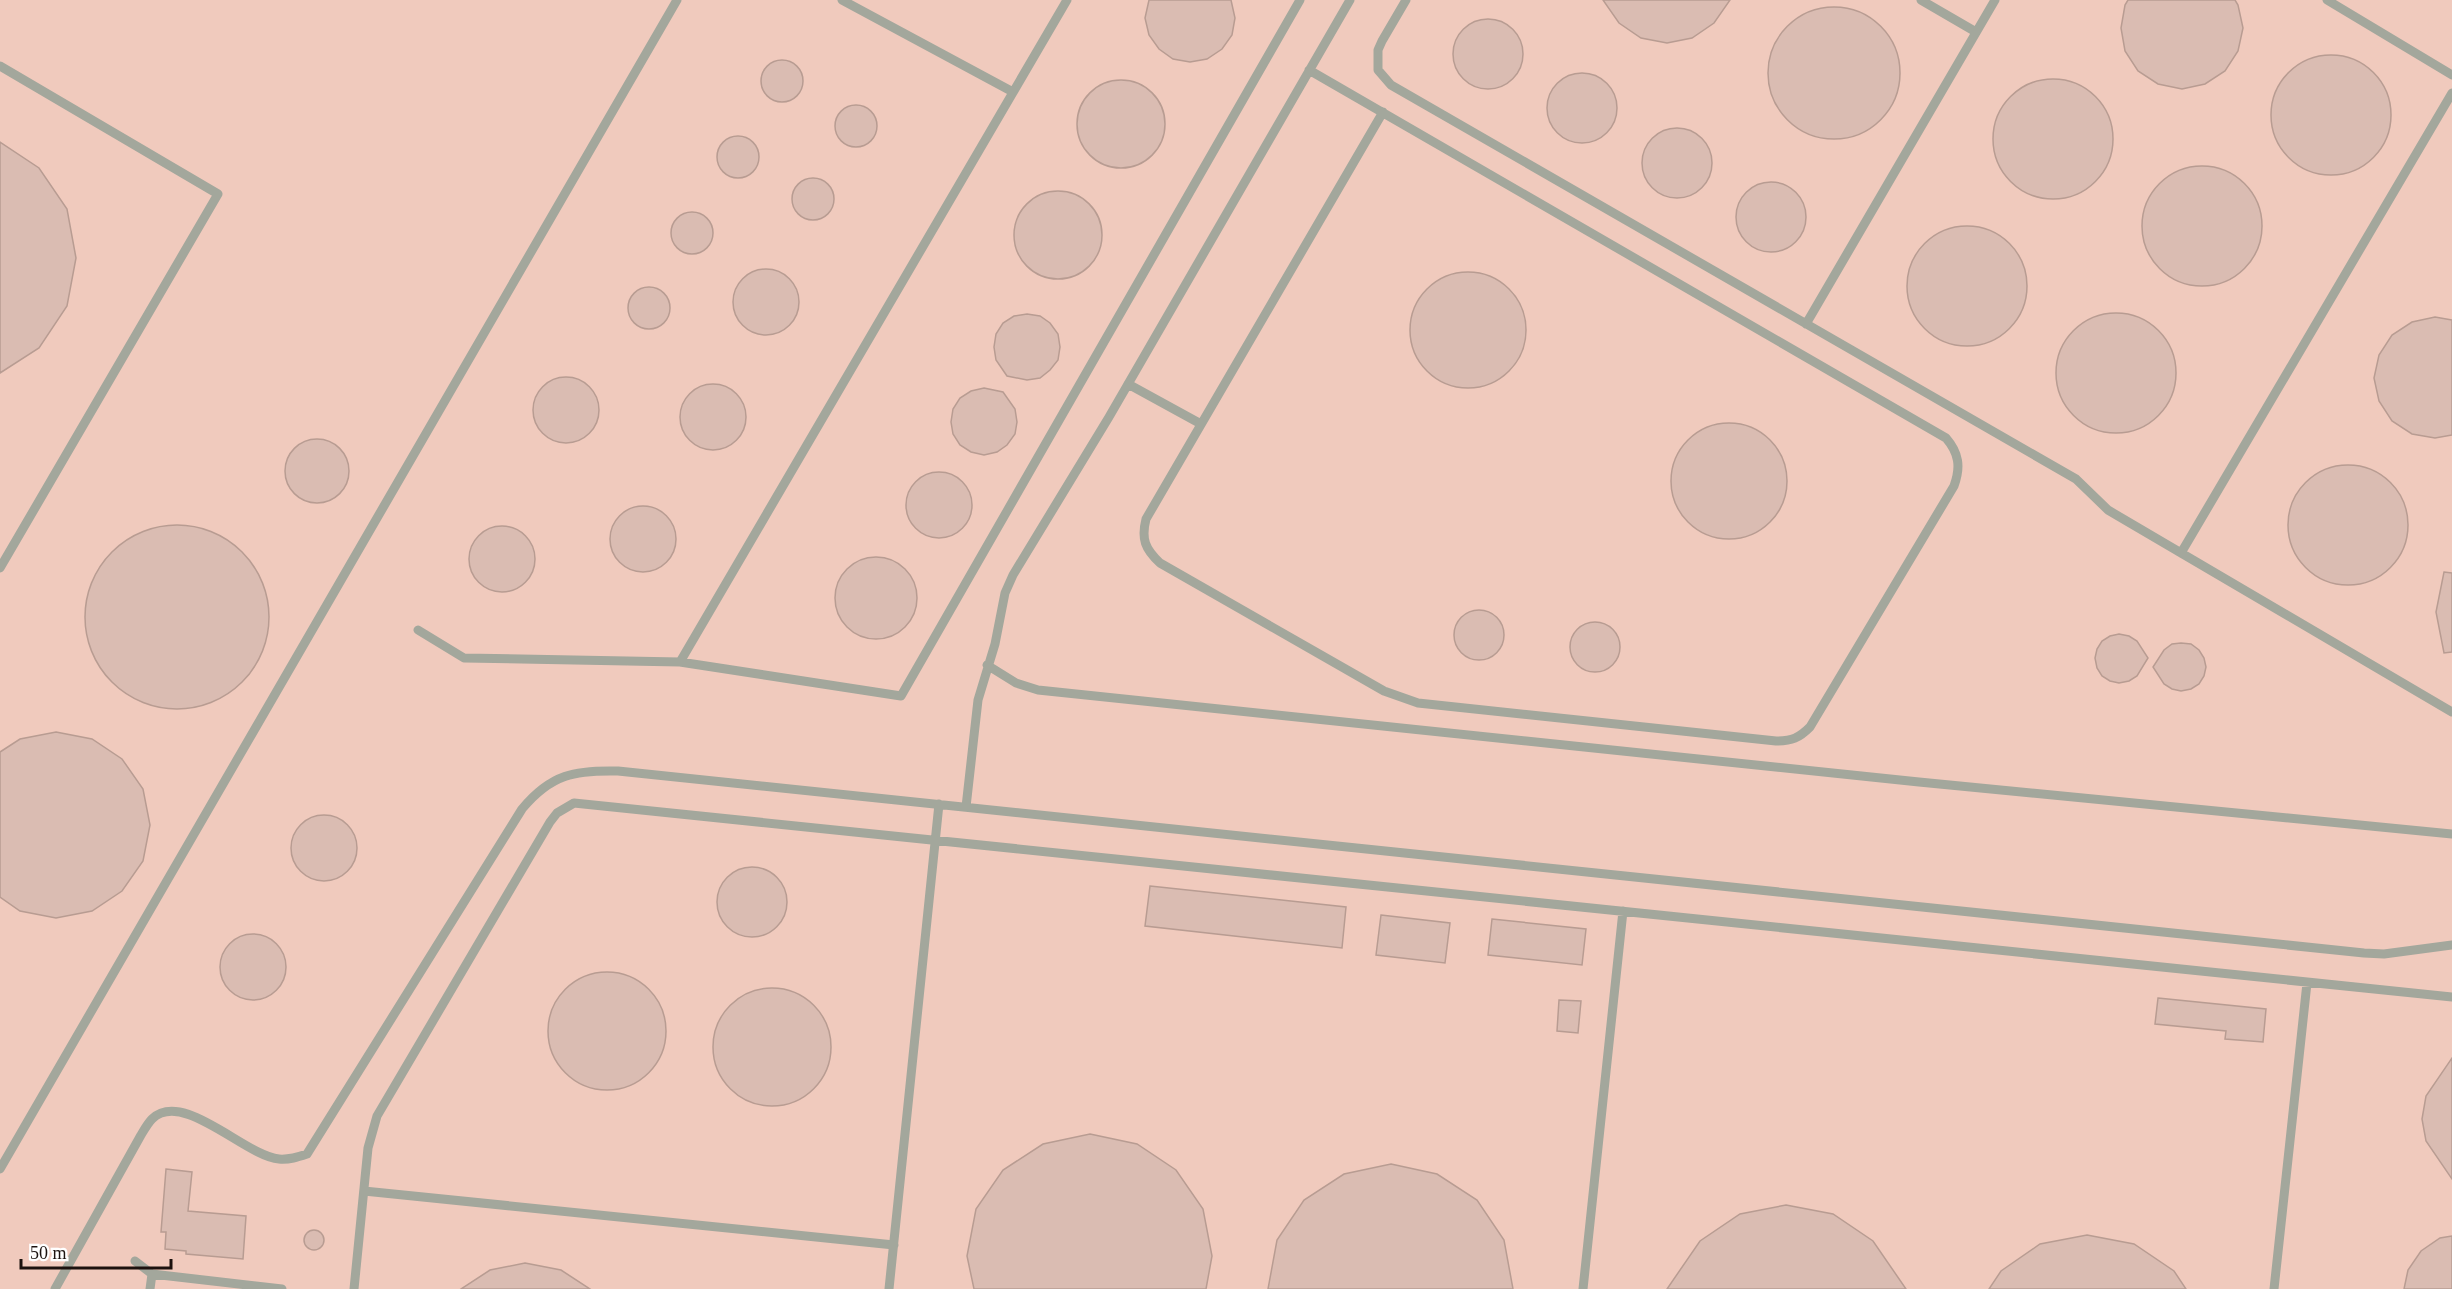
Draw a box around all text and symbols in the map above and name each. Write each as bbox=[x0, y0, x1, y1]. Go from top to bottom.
scale bar bbox=[21, 1232, 171, 1270]
text: 50 m bbox=[30, 1243, 67, 1263]

